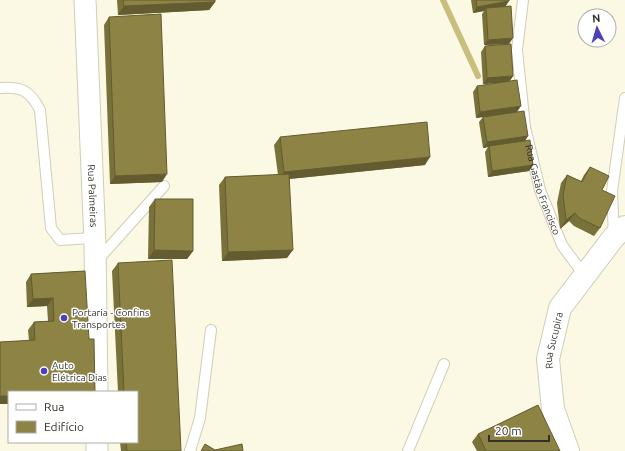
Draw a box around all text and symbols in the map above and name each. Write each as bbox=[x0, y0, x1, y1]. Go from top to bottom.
north arrow bbox=[577, 8, 617, 48]
text: N bbox=[592, 12, 601, 24]
street label: Rua Gastão Francisco bbox=[524, 143, 563, 236]
street label: Rua Palmeiras bbox=[86, 164, 100, 227]
place label: Portaria - Confins Transportes bbox=[72, 307, 149, 330]
street label: Rua Sucupira bbox=[542, 311, 564, 369]
marker: Portaria - Confins Transportes bbox=[59, 313, 69, 323]
place label: Auto Elétrica Dias bbox=[52, 360, 107, 383]
marker: Auto Elétrica Dias bbox=[39, 366, 49, 376]
legend bbox=[8, 391, 138, 443]
text: Rua bbox=[44, 400, 65, 413]
scale bar bbox=[489, 417, 549, 443]
text: Edifício bbox=[44, 420, 84, 433]
text: 20 m bbox=[495, 424, 522, 437]

